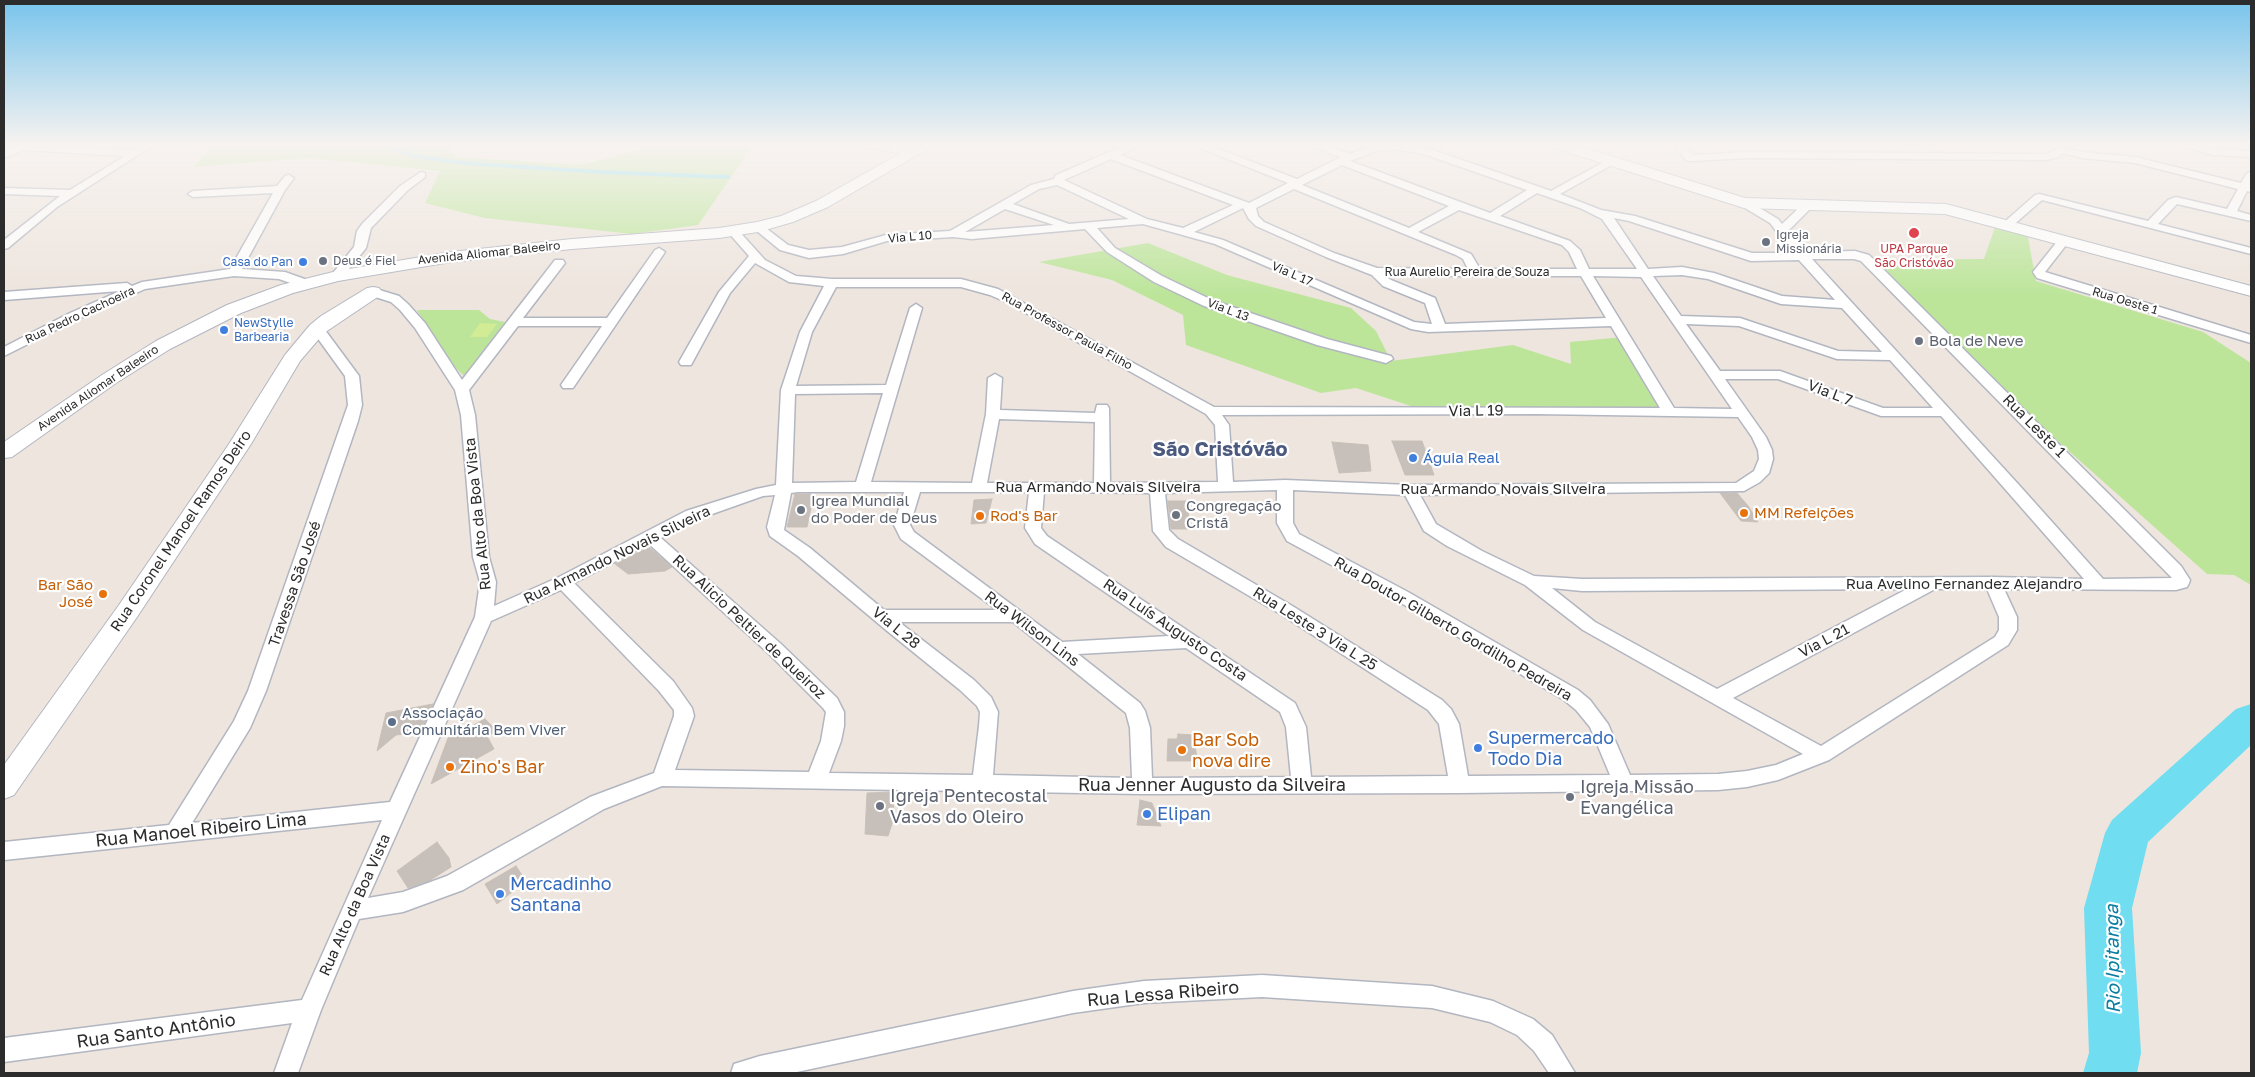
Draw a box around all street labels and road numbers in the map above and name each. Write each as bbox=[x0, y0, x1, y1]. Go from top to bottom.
street label: Via L 10 bbox=[887, 228, 933, 246]
street label: Avenida Aliomar Baleeiro bbox=[417, 238, 561, 268]
street label: Via L 17 bbox=[1269, 259, 1315, 289]
street label: Rua Aurelio Pereira de Souza bbox=[1385, 265, 1549, 279]
street label: Rua Pedro Cachoeira bbox=[23, 283, 137, 347]
street label: Rua Oeste 1 bbox=[2091, 284, 2159, 318]
street label: Rua Professor Paula Filho bbox=[999, 289, 1135, 373]
street label: Via L 13 bbox=[1205, 295, 1251, 325]
street label: Avenida Aliomar Baleeiro bbox=[35, 342, 161, 434]
street label: Via L 7 bbox=[1805, 376, 1855, 410]
street label: Rua Leste 1 bbox=[1999, 391, 2069, 461]
street label: Via L 19 bbox=[1448, 402, 1504, 420]
street label: Rua Coronel Manoel Ramos Deiro bbox=[107, 427, 255, 635]
street label: Rua Alto da Boa Vista bbox=[461, 437, 495, 591]
street label: Rua Armando Novais Silveira bbox=[995, 478, 1201, 496]
street label: Rua Armando Novais Silveira bbox=[1400, 480, 1606, 498]
street label: Rua Armando Novais Silveira bbox=[521, 502, 713, 608]
street label: Travessa São José bbox=[265, 519, 325, 649]
street label: Rua Alicio Peltier de Queiroz bbox=[669, 551, 829, 703]
street label: Rua Doutor Gilberto Gordilho Pedreira bbox=[1331, 553, 1575, 705]
street label: Rua Luís Augusto Costa bbox=[1100, 575, 1250, 685]
street label: Rua Avelino Fernandez Alejandro bbox=[1846, 575, 2082, 593]
street label: Rua Leste 3 Via L 25 bbox=[1250, 583, 1380, 675]
street label: Rua Wilson Lins bbox=[981, 587, 1083, 671]
street label: Via L 28 bbox=[868, 603, 924, 653]
street label: Via L 21 bbox=[1796, 620, 1852, 662]
street label: Rua Jenner Augusto da Silveira bbox=[1078, 774, 1346, 796]
street label: Rua Manoel Ribeiro Lima bbox=[94, 808, 308, 852]
street label: Rua Alto da Boa Vista bbox=[316, 831, 394, 979]
street label: Rua Lessa Ribeiro bbox=[1086, 977, 1240, 1011]
street label: Rua Santo Antônio bbox=[75, 1009, 237, 1053]

